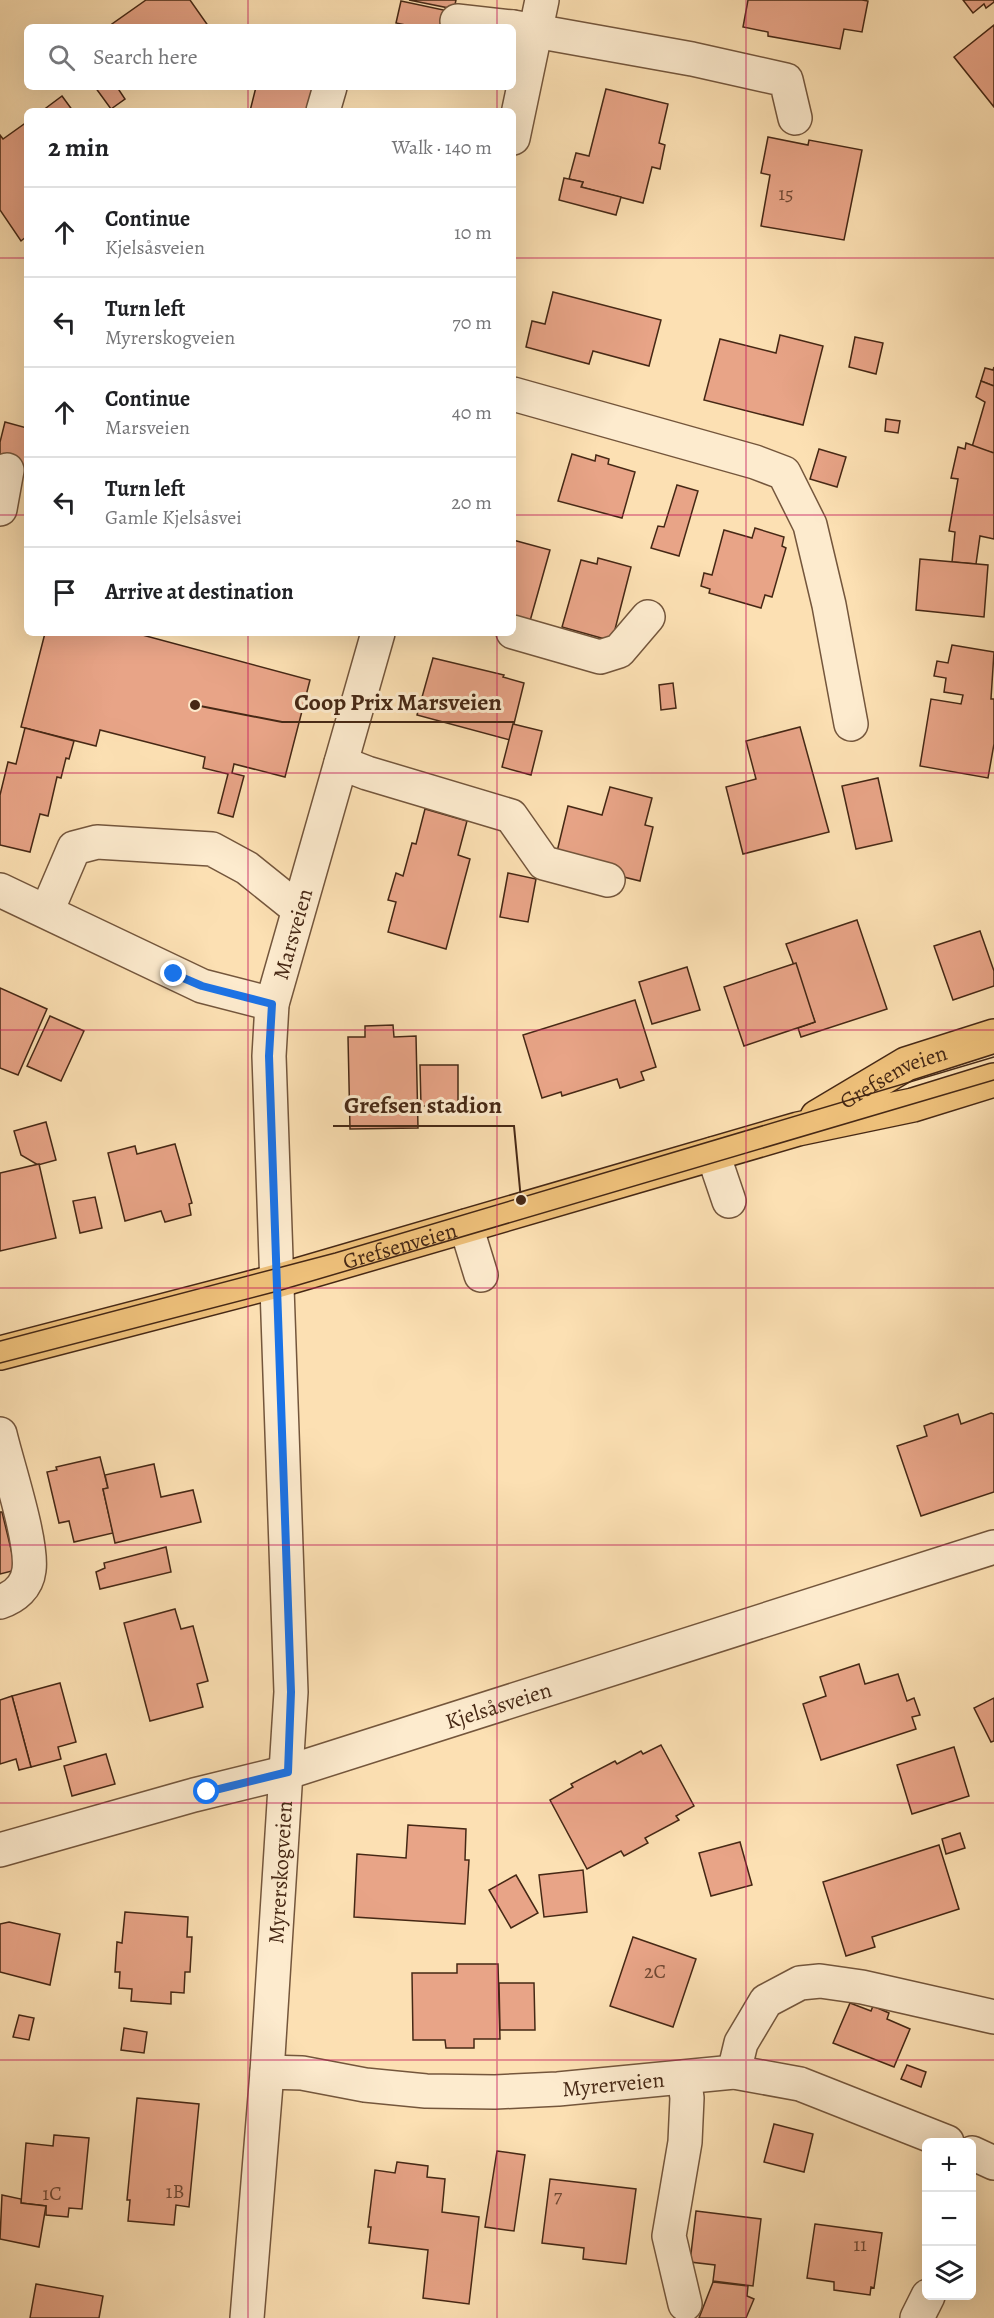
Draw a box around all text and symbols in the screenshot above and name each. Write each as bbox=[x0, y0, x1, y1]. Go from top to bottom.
search box bbox=[24, 24, 516, 90]
icon: search bbox=[45, 41, 78, 74]
text: Search here bbox=[93, 42, 198, 72]
text: 2 min bbox=[48, 130, 109, 165]
text: Walk · 140 m bbox=[392, 134, 492, 161]
house number: 15 bbox=[778, 180, 794, 207]
text: Continue bbox=[105, 204, 190, 234]
icon: ahead bbox=[48, 216, 81, 249]
text: 10 m bbox=[454, 219, 492, 246]
text: Kjelsåsveien bbox=[105, 234, 205, 261]
text: Turn left bbox=[105, 294, 185, 324]
icon: left bbox=[48, 306, 81, 339]
text: 70 m bbox=[452, 309, 492, 336]
text: Myrerskogveien bbox=[105, 324, 235, 351]
text: Continue bbox=[105, 384, 190, 414]
icon: ahead bbox=[48, 396, 81, 429]
text: 40 m bbox=[452, 399, 492, 426]
text: Marsveien bbox=[105, 414, 190, 441]
text: Turn left bbox=[105, 474, 185, 504]
icon: left bbox=[48, 486, 81, 519]
text: 20 m bbox=[451, 489, 492, 516]
text: Gamle Kjelsåsvei bbox=[105, 504, 242, 531]
icon: arrive bbox=[48, 576, 81, 609]
text: Arrive at destination bbox=[105, 577, 294, 607]
callout: Coop Prix Marsveien bbox=[282, 680, 514, 722]
text: Coop Prix Marsveien bbox=[294, 686, 502, 718]
street label: Marsveien bbox=[266, 885, 320, 983]
route end bbox=[160, 960, 186, 986]
street label: Grefsenveien bbox=[834, 1038, 951, 1116]
callout: Grefsen stadion bbox=[333, 1084, 514, 1126]
text: Grefsen stadion bbox=[344, 1089, 502, 1121]
street label: Grefsenveien bbox=[339, 1215, 461, 1277]
street label: Kjelsåsveien bbox=[442, 1675, 555, 1737]
route start bbox=[193, 1778, 219, 1804]
street label: Myrerskogveien bbox=[261, 1800, 300, 1945]
house number: 2C bbox=[644, 1958, 666, 1985]
street label: Myrerveien bbox=[561, 2065, 666, 2105]
map controls bbox=[922, 2138, 976, 2300]
button: + bbox=[922, 2138, 976, 2192]
house number: 1B bbox=[166, 2178, 184, 2205]
house number: 1C bbox=[42, 2180, 62, 2207]
house number: 7 bbox=[554, 2182, 563, 2209]
button: − bbox=[922, 2192, 976, 2246]
house number: 11 bbox=[853, 2231, 867, 2258]
button: layers bbox=[922, 2246, 976, 2300]

